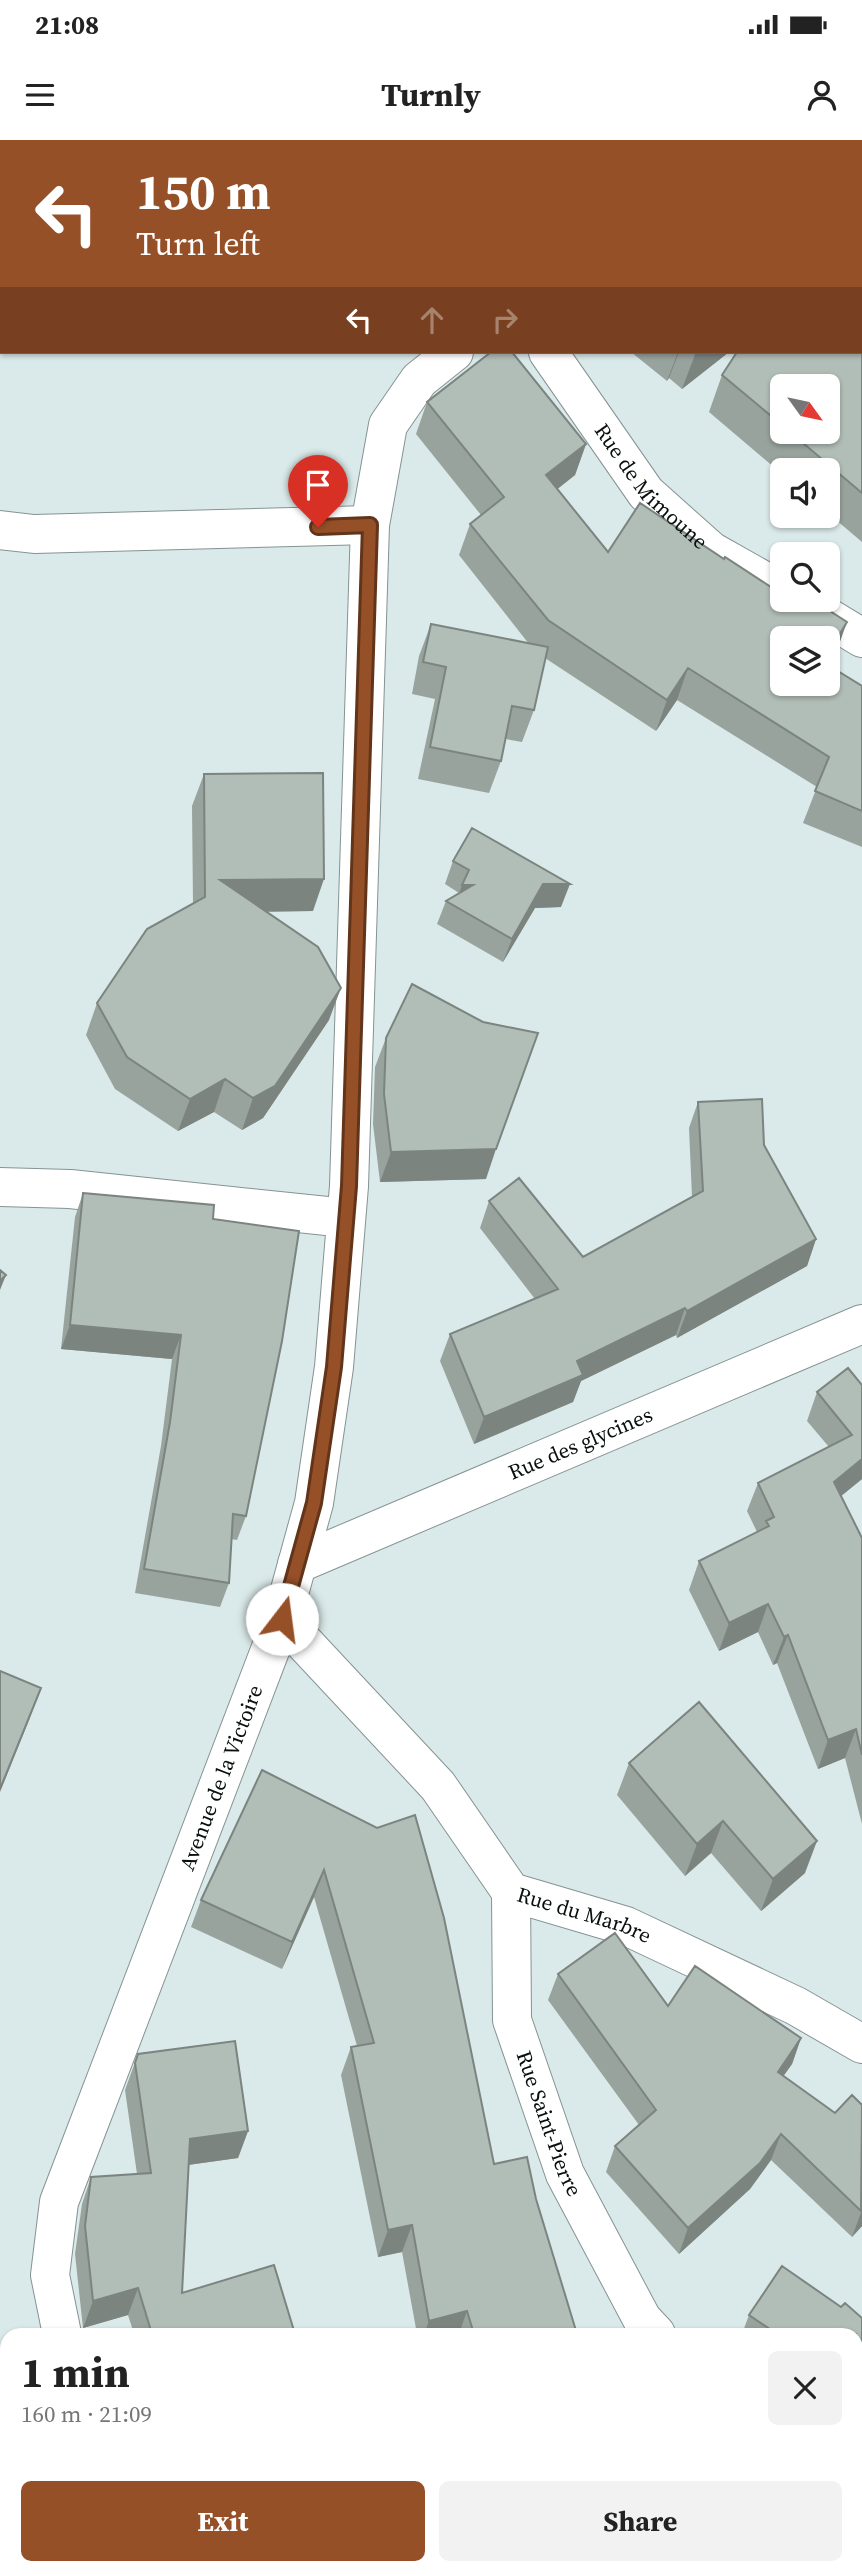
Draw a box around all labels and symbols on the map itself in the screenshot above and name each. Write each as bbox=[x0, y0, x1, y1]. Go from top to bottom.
north arrow bbox=[770, 374, 840, 444]
street label: Rue de Mimoune bbox=[588, 417, 714, 556]
pin bbox=[288, 455, 348, 527]
street label: Rue des glycines bbox=[504, 1400, 657, 1487]
position arrow bbox=[245, 1582, 319, 1656]
street label: Avenue de la Victoire bbox=[172, 1681, 269, 1875]
street label: Rue du Marbre bbox=[514, 1880, 656, 1950]
street label: Rue Saint-Pierre bbox=[510, 2047, 589, 2201]

